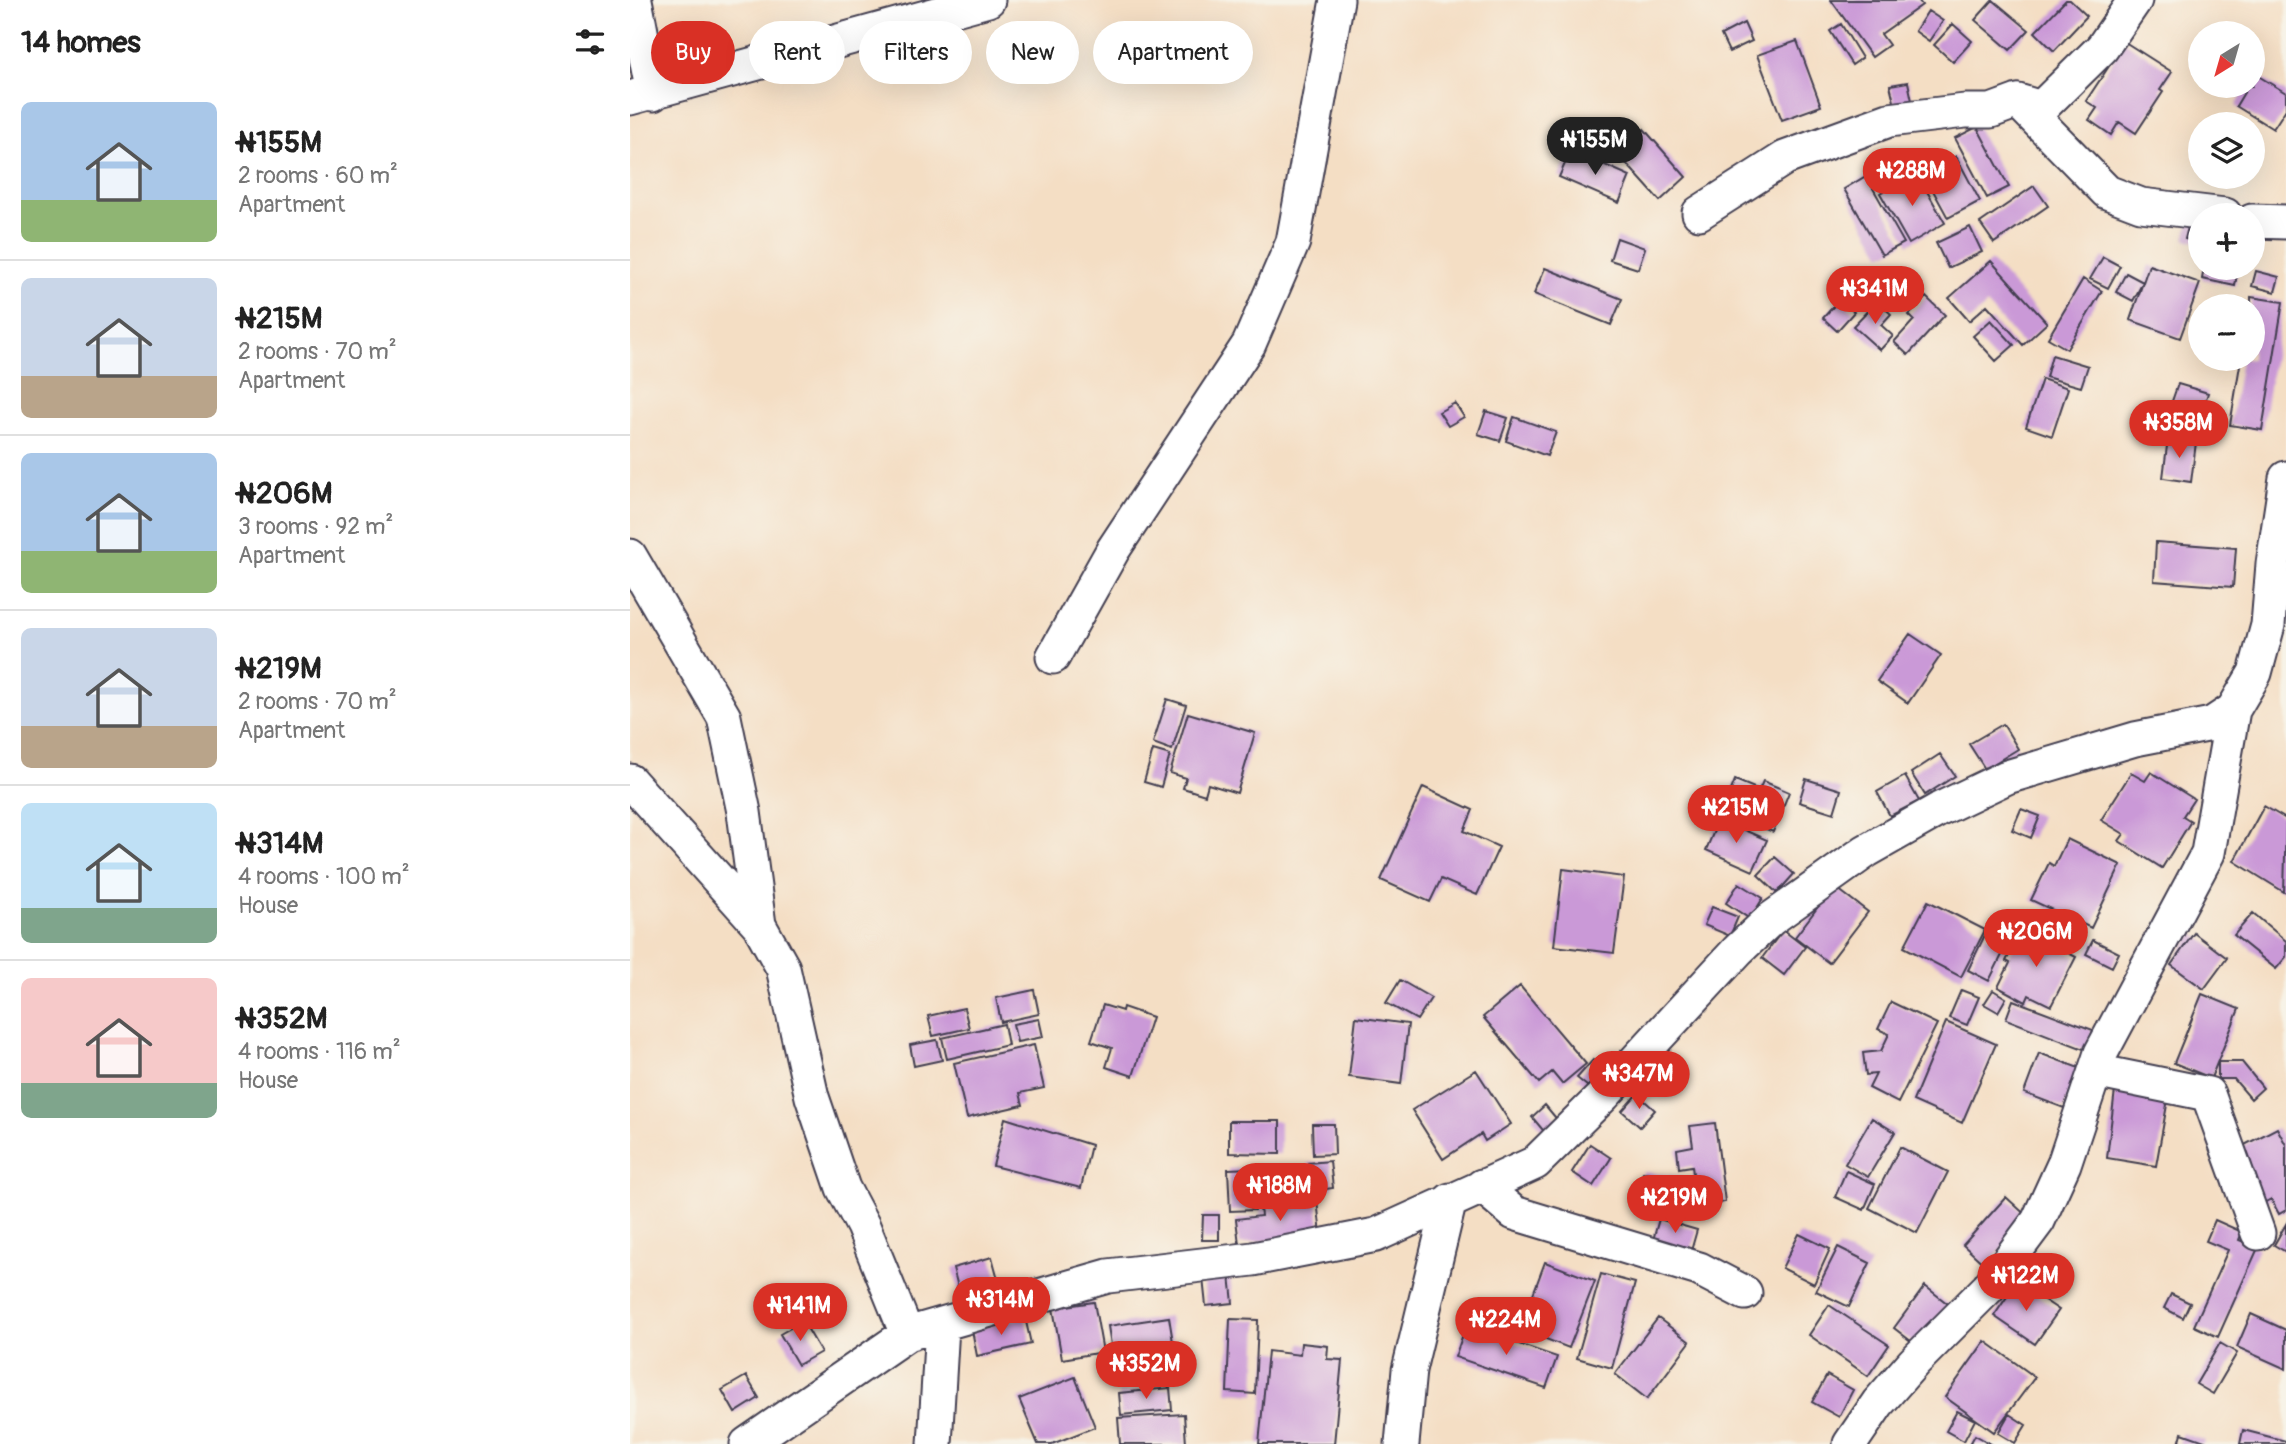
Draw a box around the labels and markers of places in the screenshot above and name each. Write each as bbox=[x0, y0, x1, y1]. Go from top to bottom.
pin: ₦155M bbox=[1546, 118, 1644, 177]
pin: ₦288M bbox=[1863, 148, 1961, 208]
pin: ₦341M bbox=[1826, 266, 1924, 326]
pin: ₦358M bbox=[2130, 400, 2228, 460]
pin: ₦215M bbox=[1687, 786, 1785, 845]
pin: ₦206M bbox=[1987, 909, 2085, 969]
pin: ₦347M bbox=[1590, 1052, 1688, 1111]
pin: ₦188M bbox=[1231, 1164, 1329, 1223]
pin: ₦219M bbox=[1626, 1176, 1724, 1235]
pin: ₦122M bbox=[1977, 1254, 2075, 1313]
pin: ₦314M bbox=[952, 1278, 1050, 1337]
pin: ₦141M bbox=[751, 1284, 849, 1343]
pin: ₦224M bbox=[1457, 1298, 1555, 1357]
pin: ₦352M bbox=[1097, 1342, 1195, 1401]

